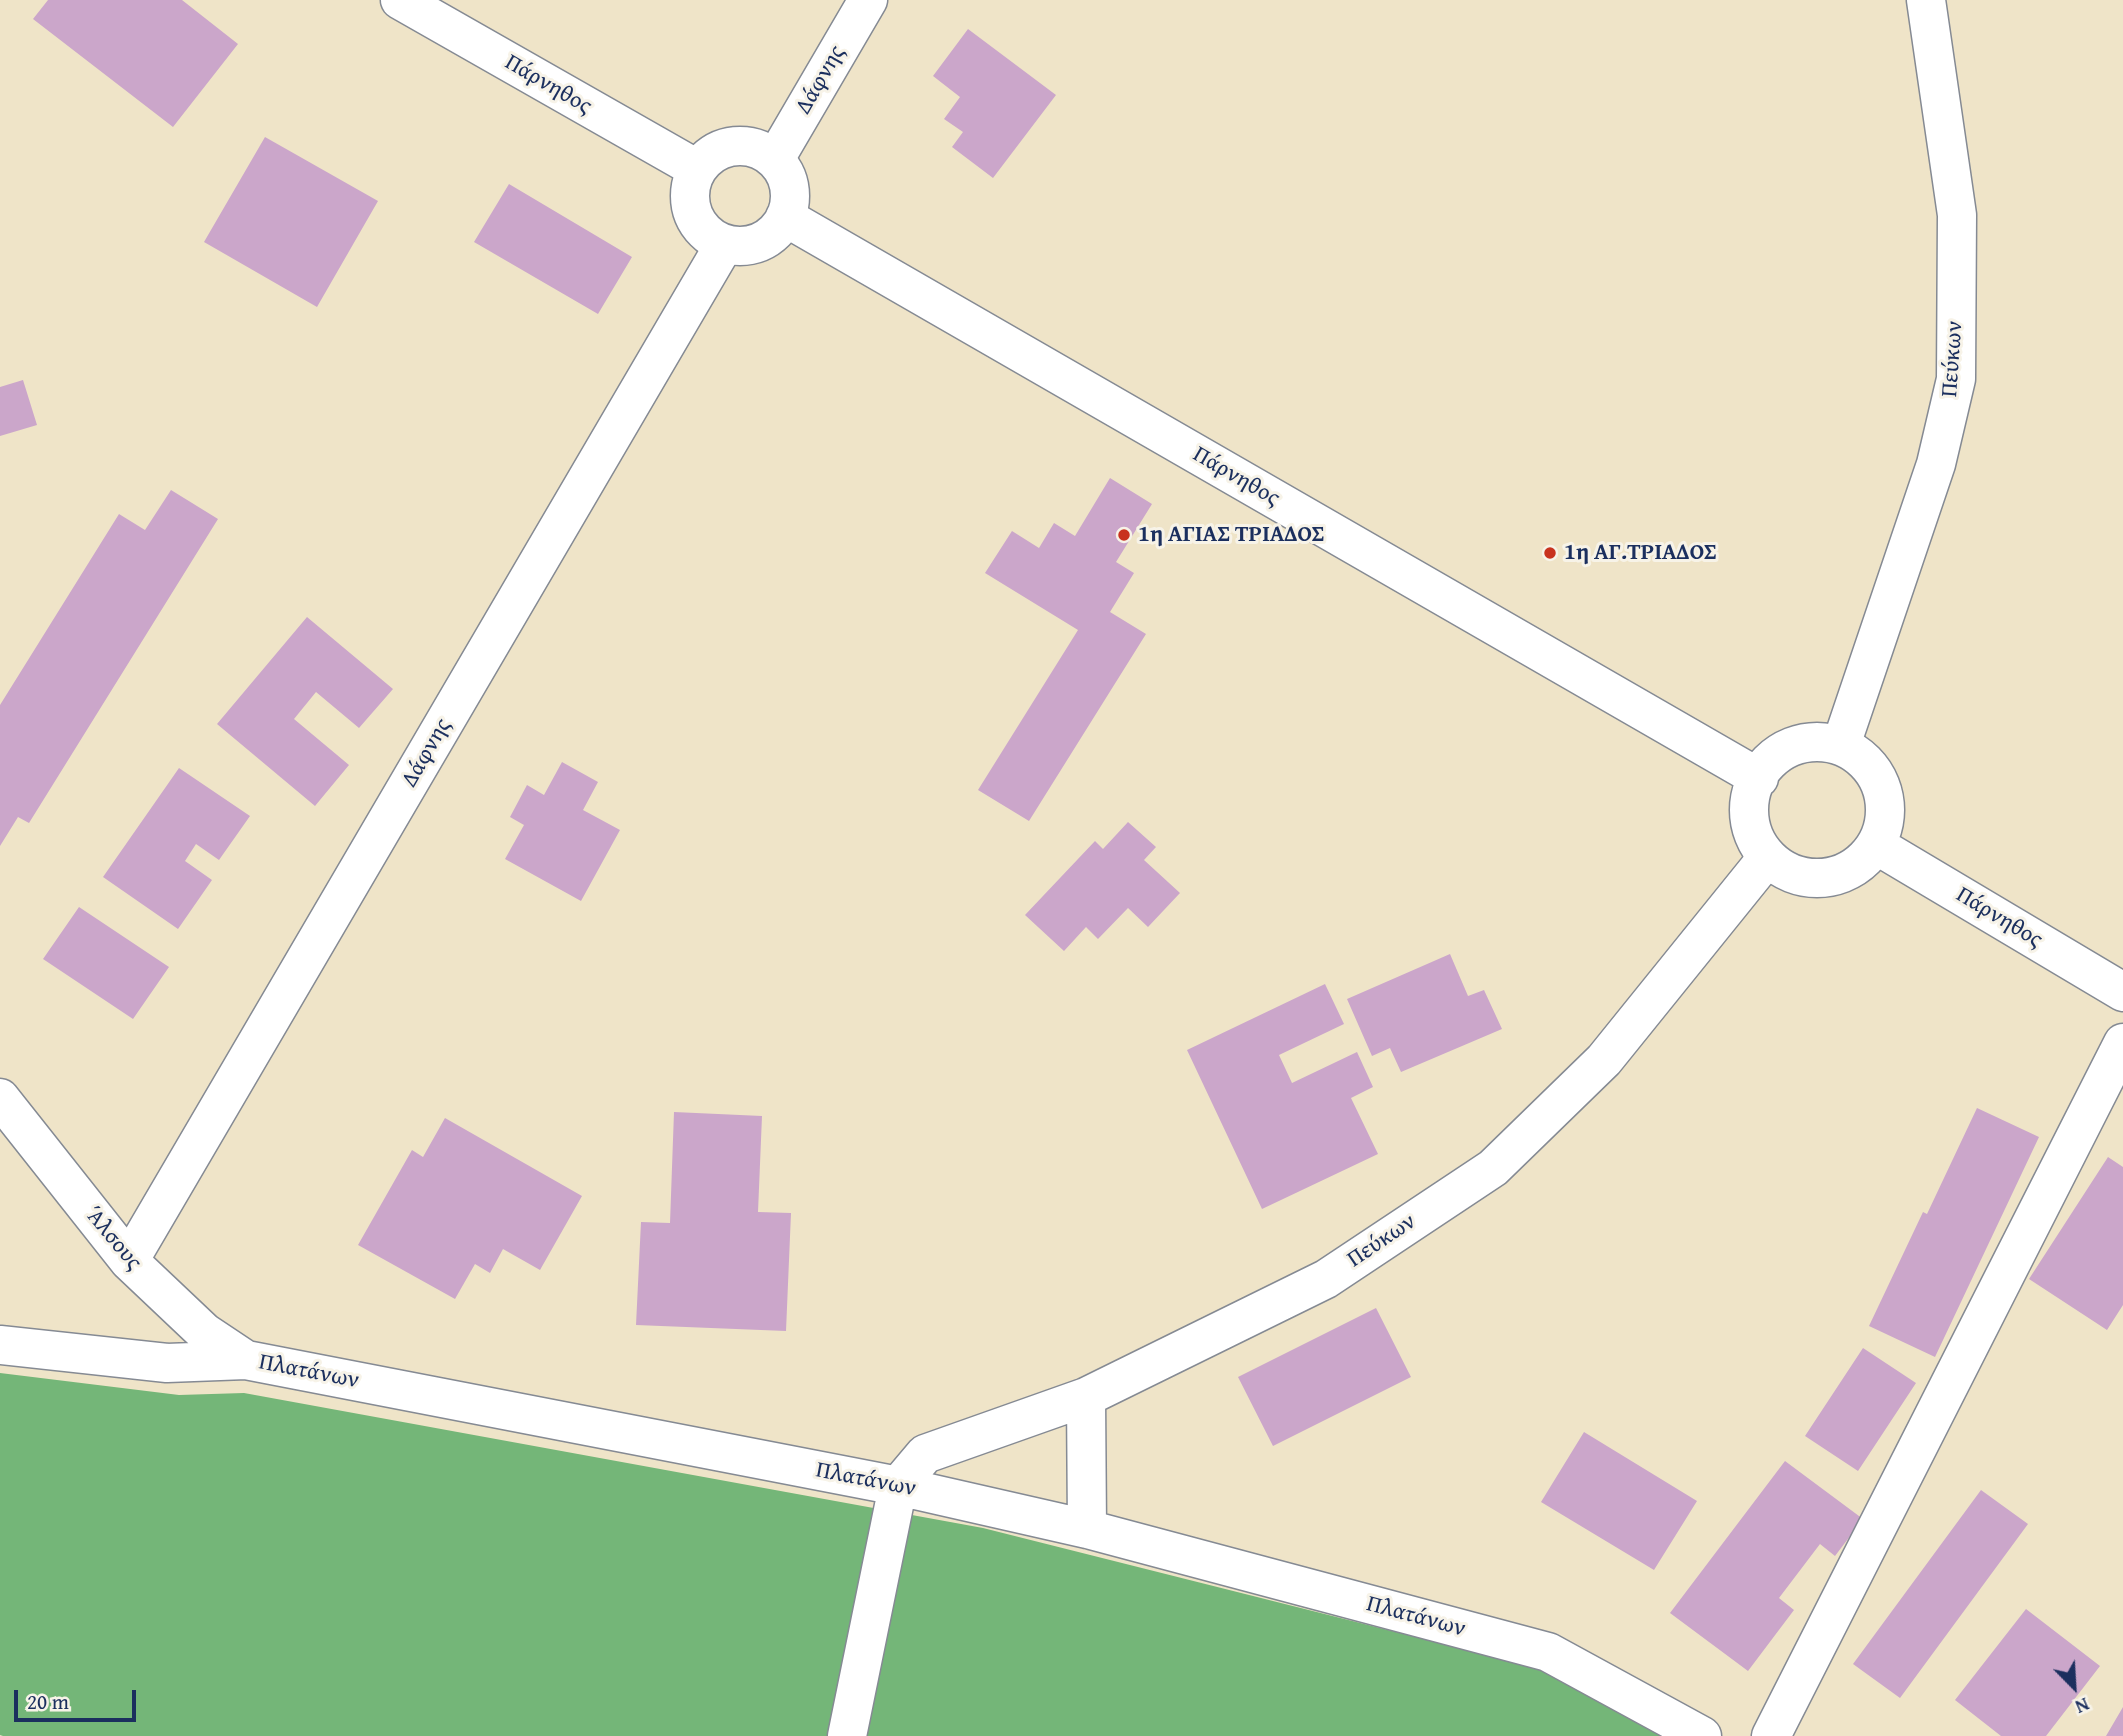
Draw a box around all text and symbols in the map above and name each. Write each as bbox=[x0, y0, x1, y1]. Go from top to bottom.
street label: Δάφνης bbox=[790, 41, 852, 119]
street label: Πάρνηθος bbox=[500, 49, 596, 121]
street label: Πεύκων bbox=[1937, 320, 1969, 398]
street label: Πάρνηθος bbox=[1188, 441, 1284, 513]
place label: 1η ΑΓΙΑΣ ΤΡΙΑΔΟΣ bbox=[1138, 521, 1324, 549]
marker: 1η ΑΓΙΑΣ ΤΡΙΑΔΟΣ bbox=[1116, 527, 1132, 543]
place label: 1η ΑΓ.ΤΡΙΑΔΟΣ bbox=[1564, 539, 1717, 567]
marker: 1η ΑΓ.ΤΡΙΑΔΟΣ bbox=[1542, 545, 1558, 561]
street label: Δάφνης bbox=[396, 714, 458, 792]
street label: Πάρνηθος bbox=[1951, 882, 2047, 954]
street label: Άλσους bbox=[79, 1202, 147, 1276]
street label: Πεύκων bbox=[1343, 1208, 1421, 1274]
street label: Πλατάνων bbox=[256, 1349, 362, 1395]
street label: Πλατάνων bbox=[813, 1457, 919, 1503]
street label: Πλατάνων bbox=[1363, 1591, 1469, 1643]
north arrow bbox=[2039, 1652, 2109, 1722]
scale bar bbox=[18, 1676, 140, 1720]
text: 20 m bbox=[27, 1686, 69, 1717]
text: N bbox=[2071, 1691, 2094, 1722]

